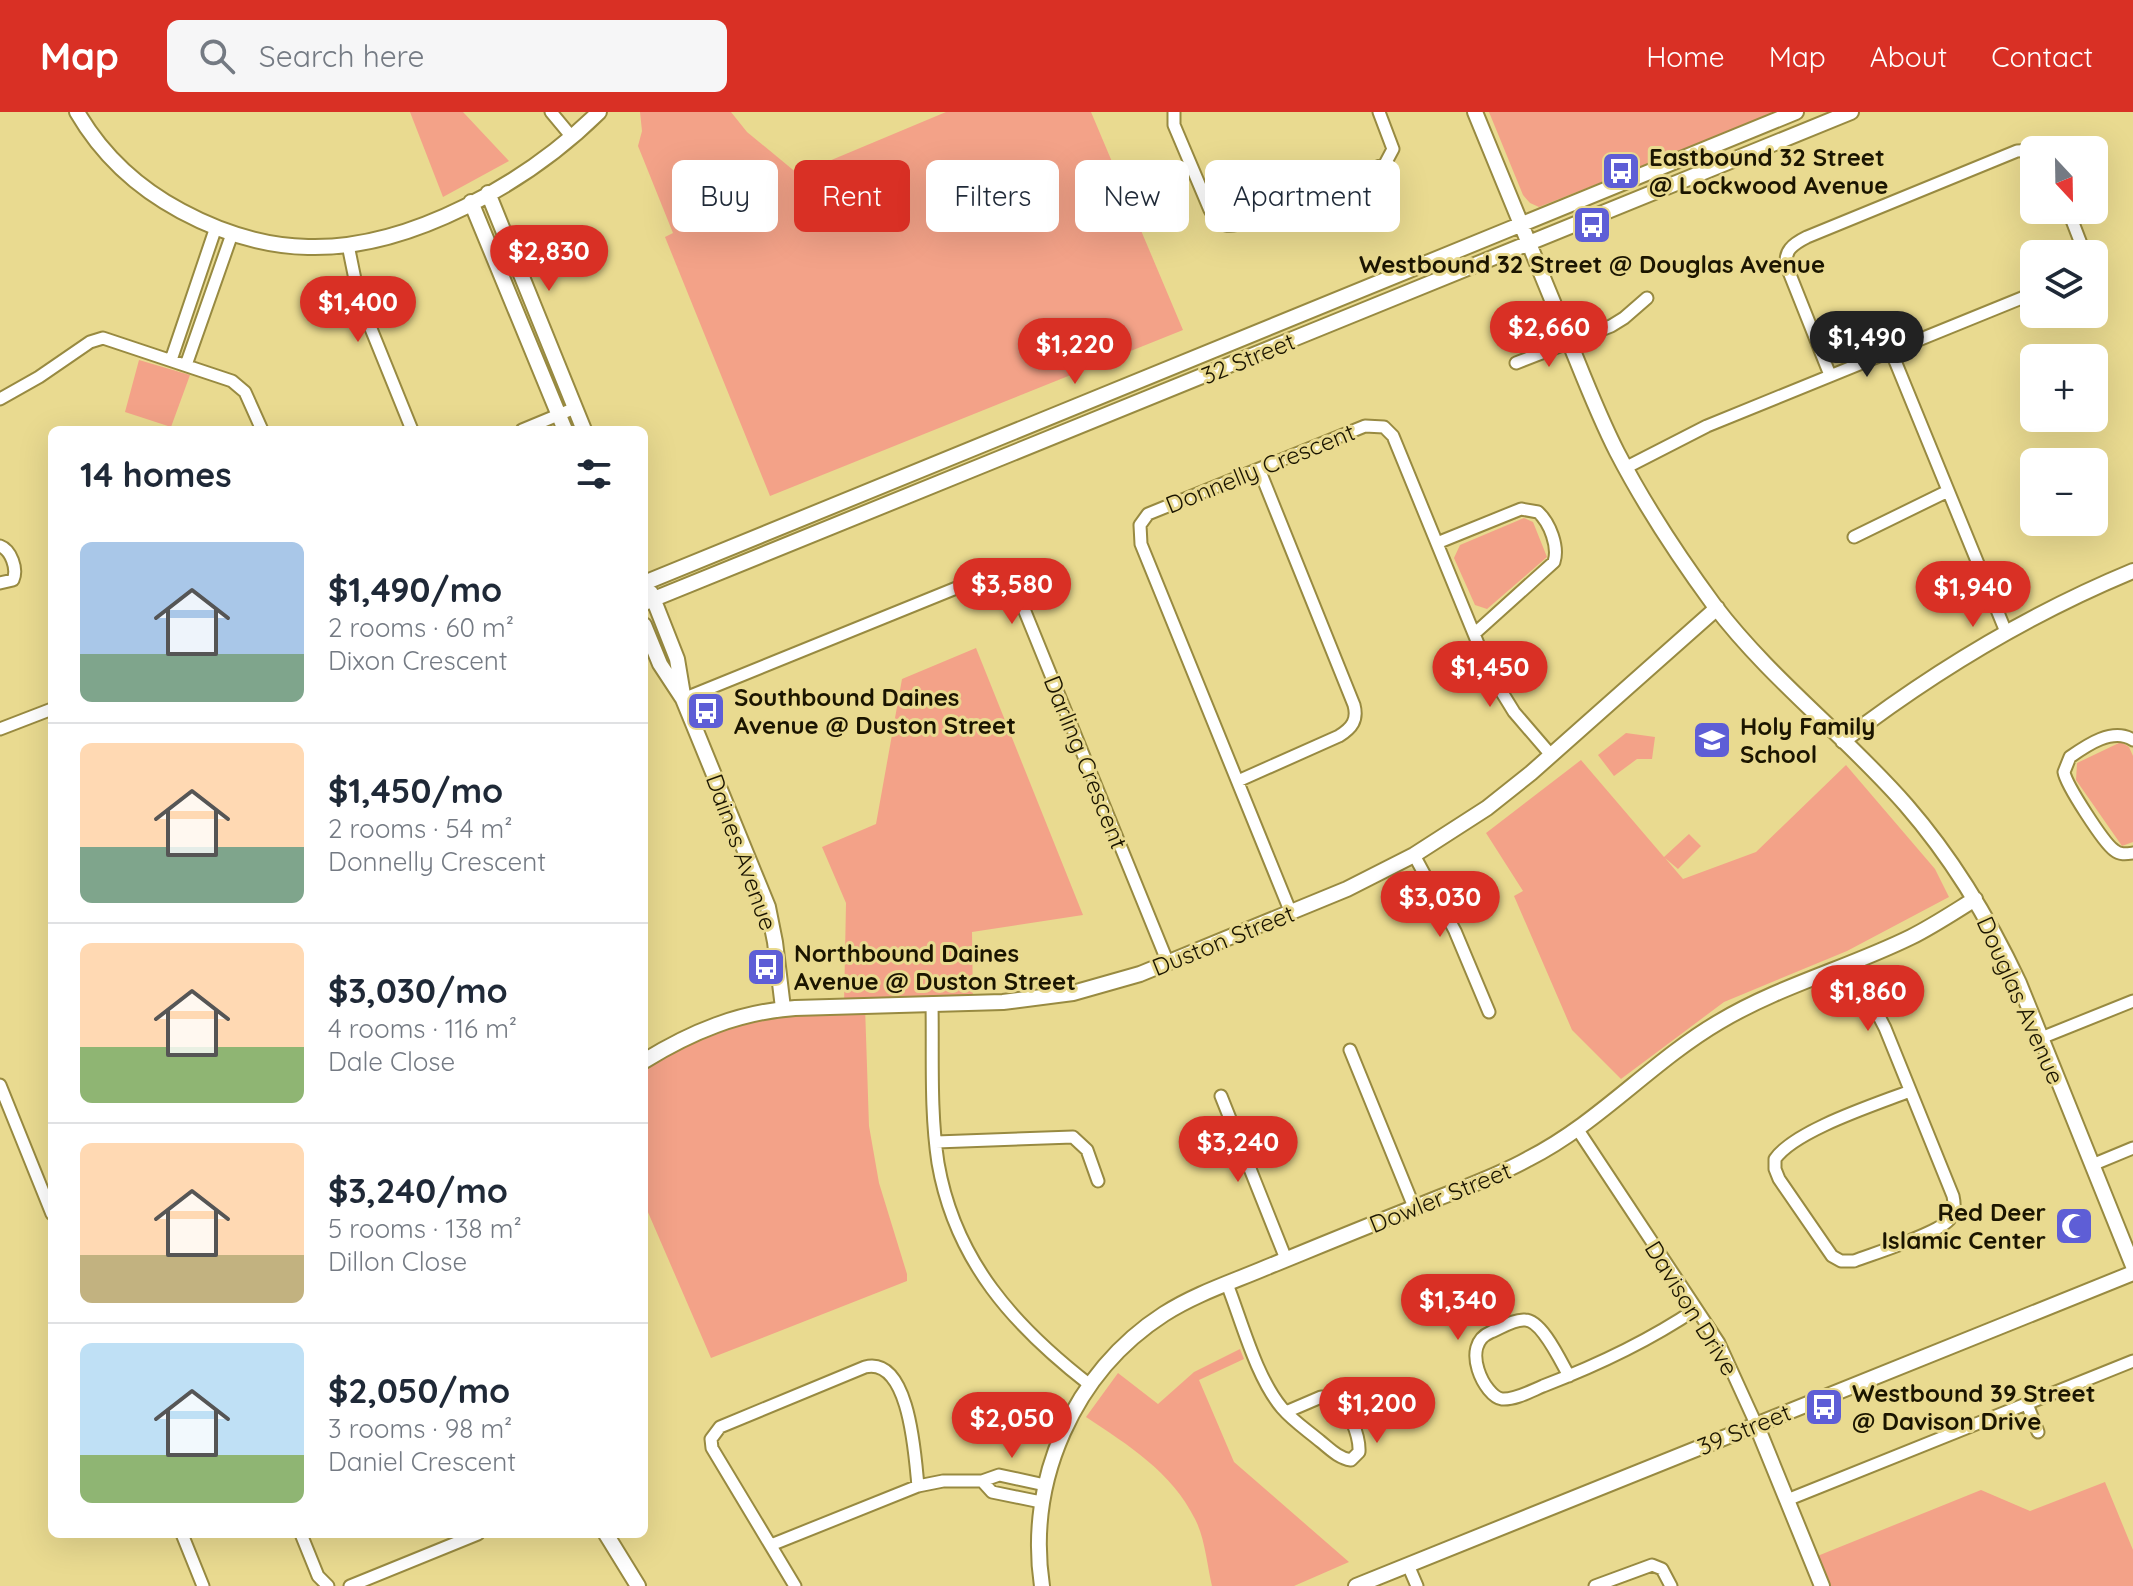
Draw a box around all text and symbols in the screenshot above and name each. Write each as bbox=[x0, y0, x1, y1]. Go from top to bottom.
search box bbox=[167, 20, 727, 92]
text: Map bbox=[40, 32, 119, 80]
icon: search bbox=[195, 34, 239, 78]
text: Search here bbox=[259, 37, 424, 75]
text: Home bbox=[1646, 39, 1725, 74]
text: Map bbox=[1769, 39, 1826, 74]
text: About bbox=[1870, 39, 1947, 74]
text: Contact bbox=[1991, 39, 2093, 74]
north arrow bbox=[2020, 136, 2108, 224]
map controls bbox=[2020, 136, 2108, 536]
place label: Eastbound 32 Street @ Lockwood Avenue bbox=[1649, 142, 1888, 200]
bus stop icon: Eastbound 32 Street @ Lockwood Avenue bbox=[1600, 150, 1642, 192]
chip: Buy bbox=[672, 160, 778, 232]
chip: Rent bbox=[794, 160, 910, 232]
chip: Filters bbox=[926, 160, 1059, 232]
chip: New bbox=[1075, 160, 1189, 232]
chip: Apartment bbox=[1205, 160, 1400, 232]
bus stop icon: Westbound 32 Street @ Douglas Avenue bbox=[1571, 204, 1613, 246]
pin: $2,830 bbox=[484, 225, 614, 293]
text: $2,830 bbox=[508, 234, 590, 267]
button: layers bbox=[2020, 240, 2108, 328]
place label: Westbound 32 Street @ Douglas Avenue bbox=[1359, 249, 1825, 279]
pin: $1,400 bbox=[293, 276, 423, 344]
text: $1,400 bbox=[318, 285, 398, 318]
pin: $2,660 bbox=[1484, 301, 1614, 369]
text: $2,660 bbox=[1508, 310, 1590, 343]
pin: $1,490 bbox=[1802, 311, 1932, 379]
pin: $1,220 bbox=[1010, 318, 1140, 386]
text: $1,490 bbox=[1828, 320, 1906, 353]
street label: 32 Street bbox=[1197, 326, 1299, 390]
text: $1,220 bbox=[1036, 327, 1114, 360]
button: + bbox=[2020, 344, 2108, 432]
street label: Donnelly Crescent bbox=[1161, 416, 1359, 520]
button: − bbox=[2020, 448, 2108, 536]
icon: filters bbox=[572, 452, 616, 496]
text: 14 homes bbox=[80, 453, 232, 496]
pin: $3,580 bbox=[947, 558, 1077, 626]
pin: $1,940 bbox=[1908, 561, 2038, 629]
text: $3,580 bbox=[971, 567, 1053, 600]
text: $1,490/mo bbox=[328, 568, 502, 611]
text: $1,940 bbox=[1934, 570, 2012, 603]
icon: home bbox=[144, 574, 240, 670]
text: 2 rooms · 60 m² bbox=[328, 611, 514, 644]
pin: $1,450 bbox=[1425, 641, 1555, 709]
text: Dixon Crescent bbox=[328, 644, 508, 677]
text: $1,450 bbox=[1450, 650, 1530, 683]
street label: Darling Crescent bbox=[1038, 671, 1134, 853]
place label: Southbound Daines Avenue @ Duston Street bbox=[734, 682, 1016, 740]
bus stop icon: Southbound Daines Avenue @ Duston Street bbox=[685, 690, 727, 732]
place label: Holy Family School bbox=[1740, 711, 1875, 769]
school or university icon: Holy Family School bbox=[1691, 719, 1733, 761]
text: $1,450/mo bbox=[328, 769, 503, 812]
street label: Daines Avenue bbox=[700, 770, 784, 934]
icon: home bbox=[144, 775, 240, 871]
text: 2 rooms · 54 m² bbox=[328, 812, 512, 845]
text: Donnelly Crescent bbox=[328, 845, 546, 878]
pin: $3,030 bbox=[1375, 871, 1505, 939]
text: $3,030 bbox=[1399, 880, 1481, 913]
street label: Duston Street bbox=[1148, 898, 1298, 982]
street label: Douglas Avenue bbox=[1971, 912, 2071, 1088]
place label: Northbound Daines Avenue @ Duston Street bbox=[794, 938, 1076, 996]
bus stop icon: Northbound Daines Avenue @ Duston Street bbox=[745, 946, 787, 988]
pin: $1,860 bbox=[1803, 965, 1933, 1033]
text: $3,030/mo bbox=[328, 969, 508, 1012]
text: $1,860 bbox=[1829, 974, 1907, 1007]
icon: home bbox=[144, 975, 240, 1071]
text: 4 rooms · 116 m² bbox=[328, 1012, 517, 1045]
text: Dale Close bbox=[328, 1045, 455, 1078]
pin: $3,240 bbox=[1173, 1116, 1303, 1184]
text: $3,240 bbox=[1197, 1125, 1279, 1158]
street label: Dowler Street bbox=[1365, 1155, 1515, 1239]
text: $3,240/mo bbox=[328, 1169, 508, 1212]
icon: home bbox=[144, 1175, 240, 1271]
place label: Red Deer Islamic Center bbox=[1882, 1197, 2046, 1255]
mosque icon: Red Deer Islamic Center bbox=[2053, 1205, 2095, 1247]
text: 5 rooms · 138 m² bbox=[328, 1212, 522, 1245]
street label: Davison Drive bbox=[1639, 1235, 1745, 1381]
text: Dillon Close bbox=[328, 1245, 467, 1278]
pin: $1,340 bbox=[1393, 1274, 1523, 1342]
text: $1,340 bbox=[1419, 1283, 1497, 1316]
text: $2,050/mo bbox=[328, 1369, 510, 1412]
icon: home bbox=[144, 1375, 240, 1471]
pin: $1,200 bbox=[1312, 1377, 1442, 1445]
place label: Westbound 39 Street @ Davison Drive bbox=[1852, 1378, 2095, 1436]
text: $1,200 bbox=[1337, 1386, 1417, 1419]
bus stop icon: Westbound 39 Street @ Davison Drive bbox=[1803, 1386, 1845, 1428]
pin: $2,050 bbox=[947, 1392, 1077, 1460]
street label: 39 Street bbox=[1693, 1397, 1795, 1461]
text: $2,050 bbox=[970, 1401, 1054, 1434]
text: 3 rooms · 98 m² bbox=[328, 1412, 512, 1445]
text: Daniel Crescent bbox=[328, 1445, 516, 1478]

